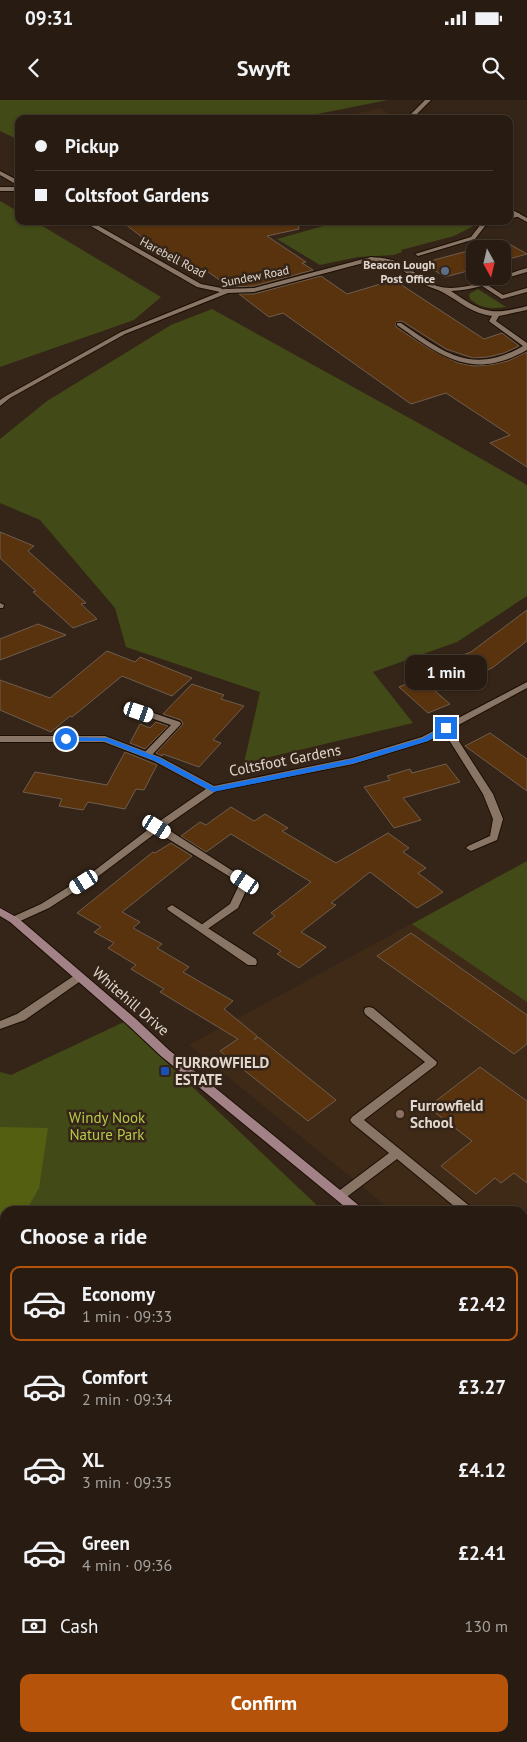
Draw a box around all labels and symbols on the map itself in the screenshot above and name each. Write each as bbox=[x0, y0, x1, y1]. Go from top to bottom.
street label: Harebell Road bbox=[138, 233, 208, 281]
north arrow bbox=[466, 240, 511, 285]
place label: Beacon Lough Post Office bbox=[363, 257, 435, 286]
street label: Sundew Road bbox=[220, 262, 290, 290]
marker: Beacon Lough Post Office bbox=[439, 265, 451, 277]
callout: 1 min bbox=[405, 656, 487, 690]
car bbox=[122, 700, 155, 724]
route end bbox=[435, 717, 457, 739]
route start bbox=[55, 728, 77, 750]
street label: Coltsfoot Gardens bbox=[227, 740, 343, 780]
car bbox=[140, 813, 173, 841]
car bbox=[228, 867, 261, 897]
car bbox=[67, 868, 100, 896]
street label: Whitehill Drive bbox=[89, 962, 173, 1040]
place label: FURROWFIELD ESTATE bbox=[175, 1053, 270, 1089]
marker: FURROWFIELD ESTATE bbox=[159, 1065, 171, 1077]
place label: Furrowfield School bbox=[410, 1096, 483, 1132]
park label: Windy Nook Nature Park bbox=[69, 1108, 146, 1144]
marker: Furrowfield School bbox=[394, 1108, 406, 1120]

